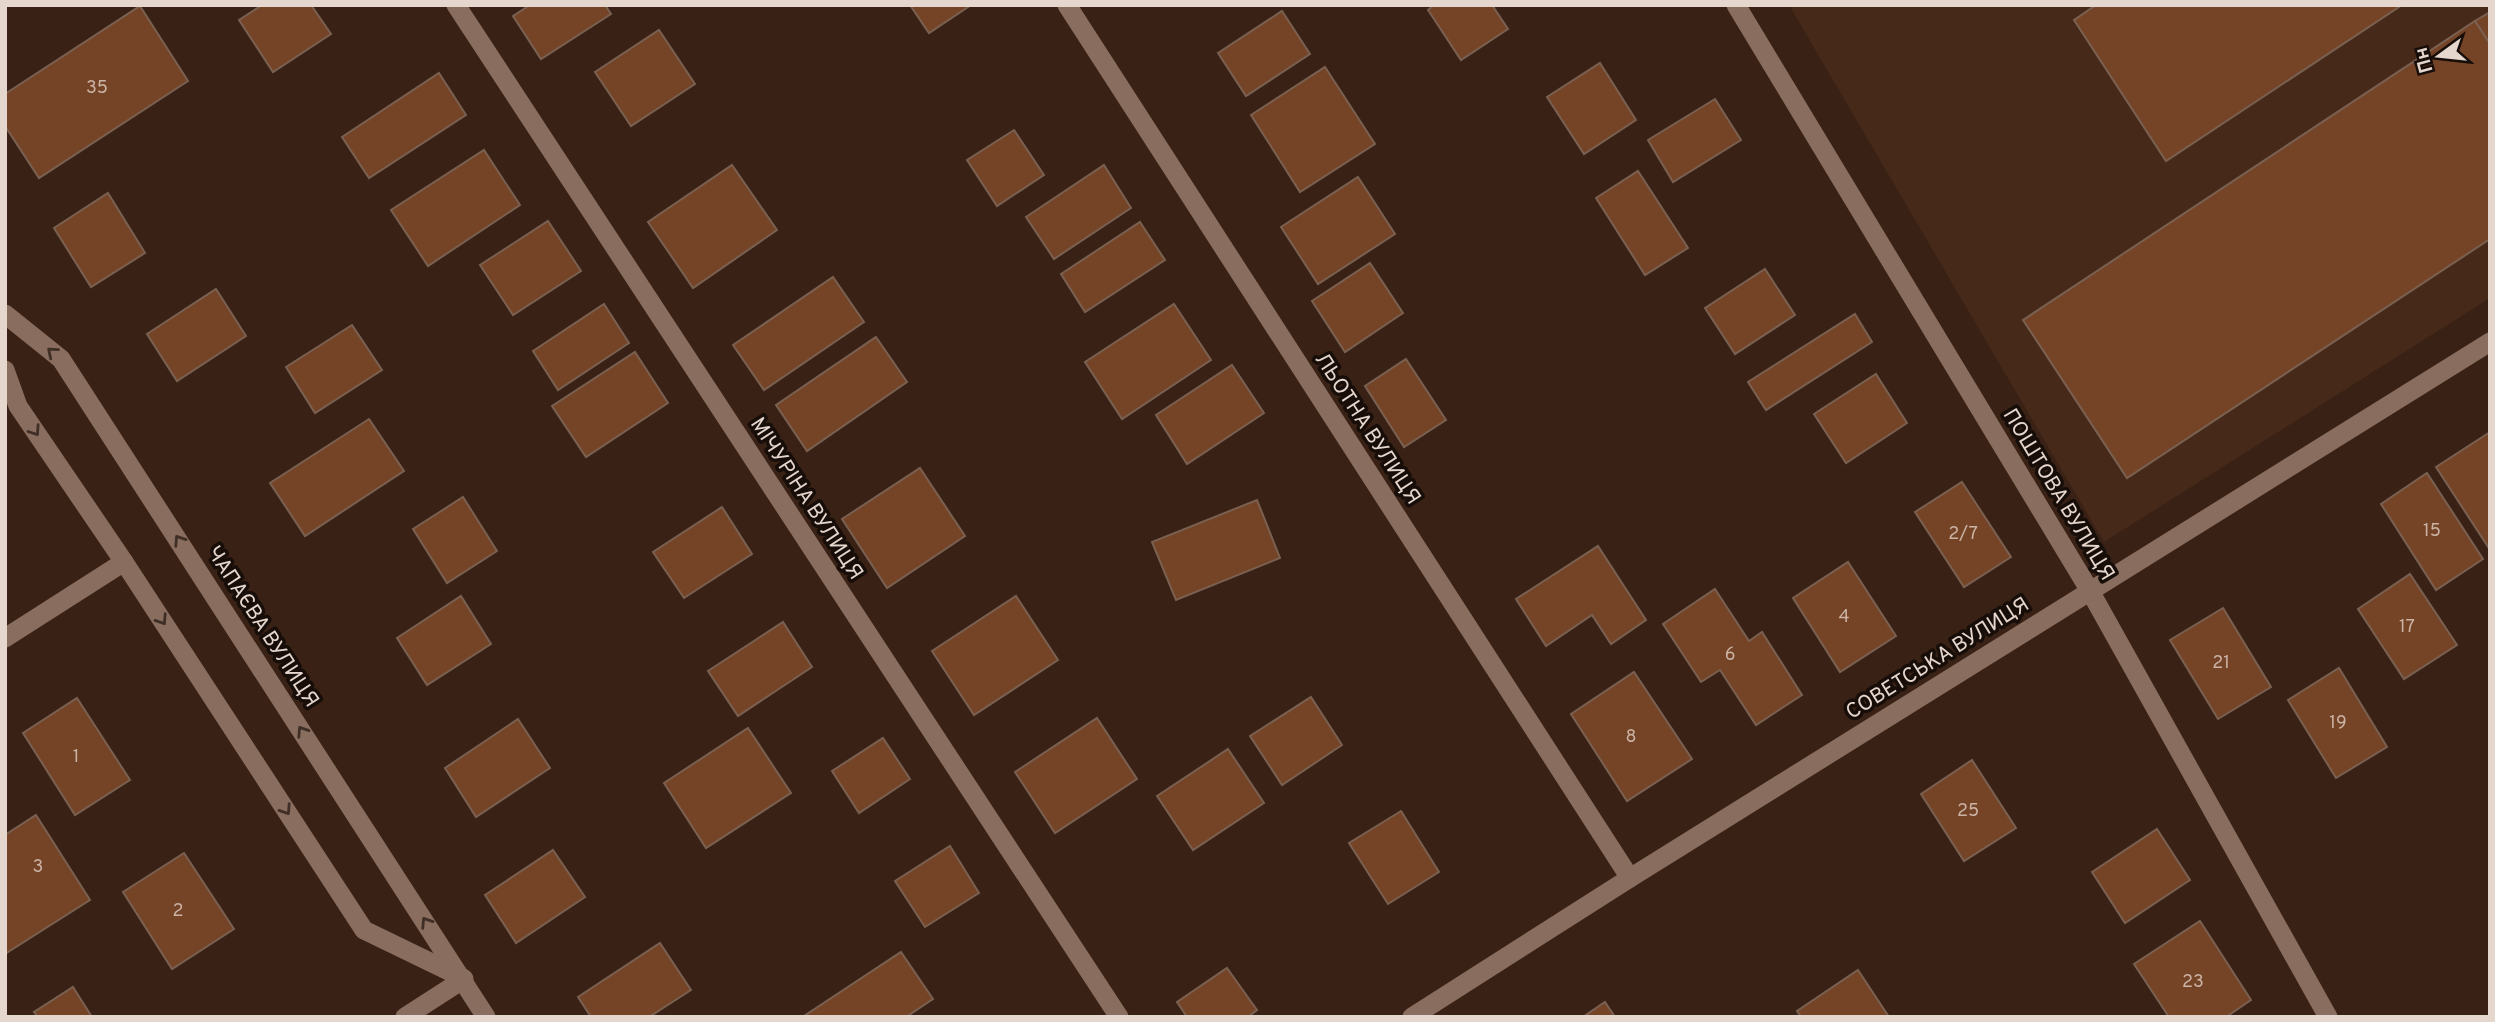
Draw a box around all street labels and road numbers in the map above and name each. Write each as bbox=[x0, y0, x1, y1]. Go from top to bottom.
street label: ЛЬОТНА ВУЛИЦЯ bbox=[1308, 348, 1426, 510]
street label: ПОШТОВА ВУЛИЦЯ bbox=[1996, 404, 2120, 586]
street label: МІЧУРІНА ВУЛИЦЯ bbox=[743, 413, 869, 585]
street label: ЧАПАЄВА ВУЛИЦЯ bbox=[200, 541, 324, 713]
street label: СОВЕТСЬКА ВУЛИЦЯ bbox=[1841, 592, 2035, 726]

